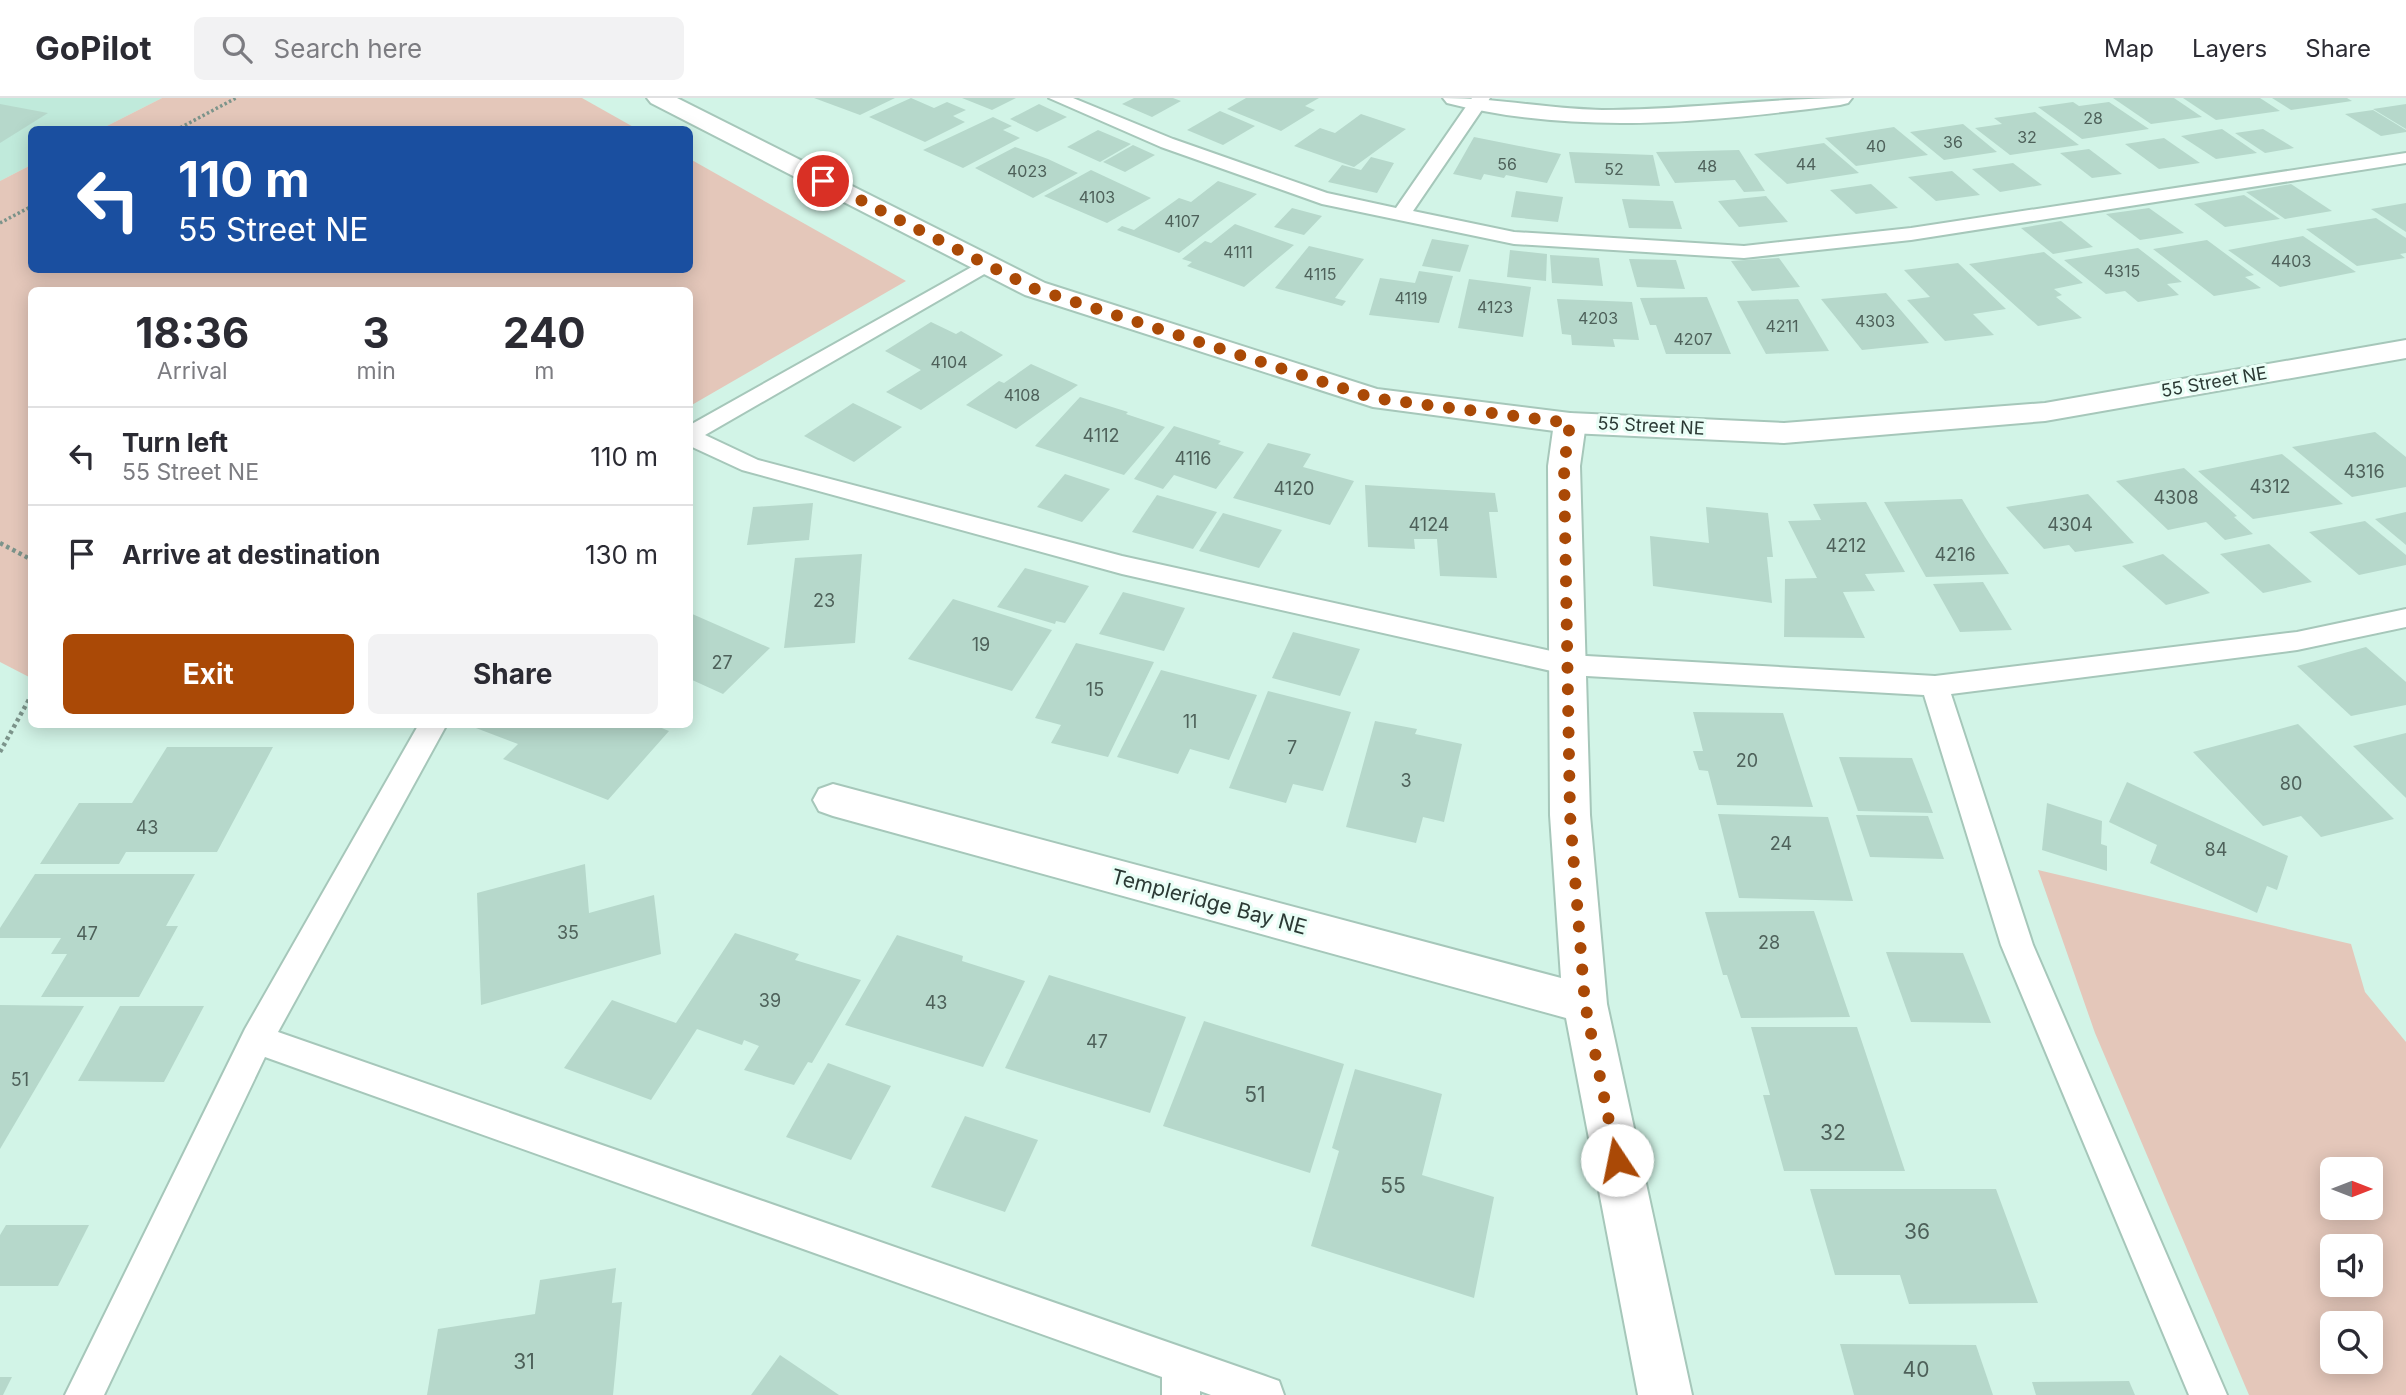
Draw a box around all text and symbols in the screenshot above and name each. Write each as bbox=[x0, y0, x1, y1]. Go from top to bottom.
search box bbox=[194, 17, 684, 80]
text: GoPilot bbox=[35, 28, 152, 68]
icon: search bbox=[218, 29, 256, 67]
text: Search here bbox=[274, 33, 422, 64]
text: Map bbox=[2104, 34, 2154, 63]
text: Layers bbox=[2192, 34, 2267, 63]
text: Share bbox=[2305, 34, 2371, 63]
house number: 28 bbox=[2083, 108, 2103, 128]
house number: 32 bbox=[2017, 127, 2037, 147]
house number: 36 bbox=[1943, 132, 1963, 152]
house number: 40 bbox=[1866, 136, 1886, 156]
text: 110 m bbox=[178, 150, 310, 209]
pin bbox=[793, 151, 853, 211]
icon: left bbox=[63, 154, 154, 245]
house number: 56 bbox=[1497, 154, 1517, 174]
house number: 44 bbox=[1796, 154, 1816, 174]
house number: 48 bbox=[1697, 156, 1717, 176]
house number: 52 bbox=[1604, 159, 1624, 179]
house number: 4023 bbox=[1007, 161, 1047, 181]
icon: arrive bbox=[804, 162, 842, 200]
house number: 4103 bbox=[1079, 187, 1115, 207]
text: 55 Street NE bbox=[178, 210, 369, 249]
house number: 4107 bbox=[1164, 211, 1200, 231]
house number: 4111 bbox=[1223, 242, 1253, 262]
house number: 4403 bbox=[2271, 251, 2311, 271]
house number: 4315 bbox=[2104, 261, 2140, 281]
house number: 4115 bbox=[1304, 264, 1336, 284]
house number: 4119 bbox=[1395, 288, 1427, 308]
house number: 4123 bbox=[1477, 297, 1513, 317]
text: 18:36 bbox=[135, 307, 249, 358]
text: 3 bbox=[363, 307, 390, 358]
text: 240 bbox=[503, 307, 586, 358]
house number: 4203 bbox=[1578, 308, 1618, 328]
house number: 4303 bbox=[1855, 311, 1895, 331]
house number: 4211 bbox=[1765, 316, 1799, 336]
house number: 4207 bbox=[1674, 329, 1712, 349]
house number: 4104 bbox=[931, 352, 967, 372]
text: Arrival bbox=[157, 357, 228, 385]
text: min bbox=[356, 357, 396, 385]
text: m bbox=[534, 357, 554, 385]
street label: 55 Street NE bbox=[2159, 362, 2269, 401]
house number: 4108 bbox=[1004, 385, 1040, 405]
street label: 55 Street NE bbox=[1597, 412, 1705, 439]
house number: 4112 bbox=[1083, 425, 1119, 446]
text: Turn left bbox=[122, 427, 228, 458]
icon: left bbox=[63, 437, 101, 475]
text: 110 m bbox=[590, 441, 658, 472]
house number: 4116 bbox=[1174, 448, 1212, 469]
text: 55 Street NE bbox=[122, 458, 259, 486]
house number: 4316 bbox=[2343, 461, 2385, 482]
house number: 4312 bbox=[2249, 476, 2291, 497]
house number: 4120 bbox=[1274, 478, 1314, 499]
house number: 4308 bbox=[2153, 487, 2199, 508]
house number: 4124 bbox=[1409, 514, 1449, 535]
house number: 4304 bbox=[2047, 514, 2093, 535]
icon: arrive bbox=[63, 535, 101, 573]
house number: 4212 bbox=[1826, 535, 1866, 556]
text: Arrive at destination bbox=[122, 539, 381, 570]
text: 130 m bbox=[585, 539, 658, 570]
house number: 4216 bbox=[1934, 544, 1976, 565]
house number: 23 bbox=[813, 590, 835, 611]
button: Exit bbox=[63, 634, 354, 714]
button: Share bbox=[368, 634, 658, 714]
house number: 19 bbox=[972, 634, 990, 655]
house number: 27 bbox=[711, 652, 733, 673]
house number: 15 bbox=[1086, 679, 1104, 700]
house number: 11 bbox=[1183, 711, 1197, 732]
house number: 7 bbox=[1287, 737, 1297, 758]
house number: 20 bbox=[1736, 750, 1758, 771]
house number: 3 bbox=[1400, 770, 1412, 791]
house number: 80 bbox=[2280, 773, 2302, 794]
house number: 43 bbox=[136, 817, 158, 838]
house number: 24 bbox=[1770, 833, 1792, 854]
house number: 84 bbox=[2205, 839, 2227, 860]
street label: Templeridge Bay NE bbox=[1109, 863, 1310, 940]
house number: 35 bbox=[557, 922, 579, 943]
house number: 47 bbox=[76, 923, 98, 944]
house number: 28 bbox=[1758, 932, 1780, 953]
house number: 39 bbox=[759, 990, 781, 1011]
house number: 43 bbox=[925, 992, 947, 1013]
house number: 47 bbox=[1086, 1031, 1108, 1052]
house number: 51 bbox=[11, 1069, 29, 1090]
house number: 51 bbox=[1244, 1082, 1266, 1107]
house number: 32 bbox=[1820, 1120, 1846, 1145]
position arrow bbox=[1580, 1123, 1654, 1197]
north arrow bbox=[2320, 1157, 2384, 1220]
map controls bbox=[2320, 1157, 2383, 1374]
house number: 55 bbox=[1380, 1173, 1406, 1198]
house number: 36 bbox=[1904, 1219, 1930, 1244]
button: sound bbox=[2320, 1234, 2383, 1297]
button: search bbox=[2320, 1311, 2383, 1374]
house number: 31 bbox=[513, 1349, 535, 1374]
house number: 40 bbox=[1903, 1357, 1929, 1382]

